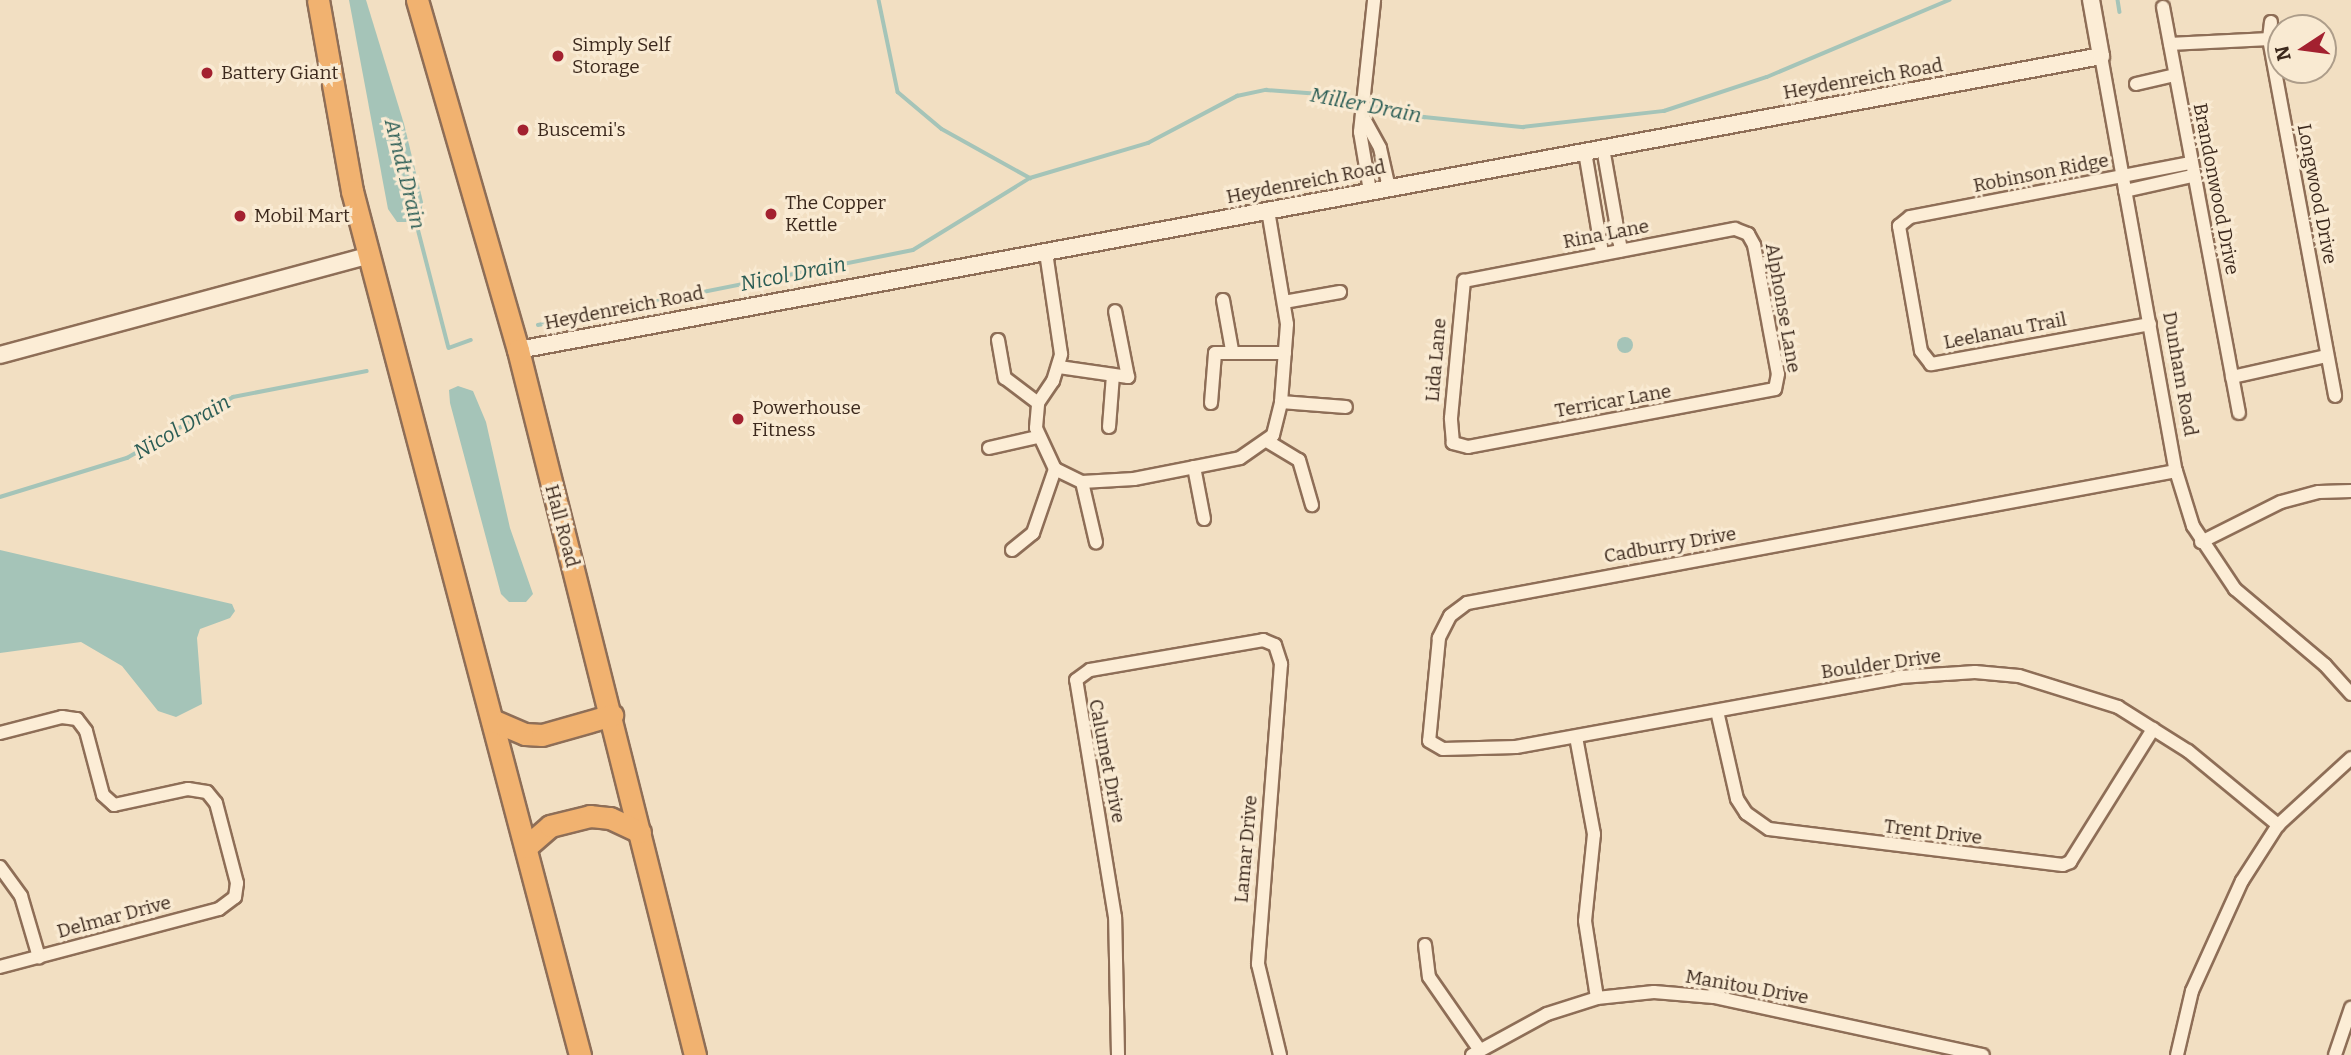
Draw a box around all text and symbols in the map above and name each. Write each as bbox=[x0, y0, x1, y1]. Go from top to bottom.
north arrow bbox=[2267, 14, 2337, 84]
place label: Simply Self Storage bbox=[572, 34, 671, 78]
text: N bbox=[2270, 44, 2296, 63]
marker: Simply Self Storage bbox=[550, 48, 566, 64]
street label: Heydenreich Road bbox=[1781, 54, 1945, 104]
place label: Battery Giant bbox=[221, 62, 338, 84]
marker: Battery Giant bbox=[199, 65, 215, 81]
water label: Miller Drain bbox=[1308, 82, 1424, 128]
street label: Brandonwood Drive bbox=[2188, 101, 2244, 277]
water label: Arndt Drain bbox=[379, 116, 431, 232]
place label: Buscemi's bbox=[537, 119, 626, 141]
marker: Buscemi's bbox=[515, 122, 531, 138]
street label: Longwood Drive bbox=[2292, 122, 2342, 266]
street label: Robinson Ridge bbox=[1971, 149, 2111, 197]
street label: Heydenreich Road bbox=[1224, 155, 1388, 209]
place label: The Copper Kettle bbox=[785, 192, 886, 236]
place label: Mobil Mart bbox=[254, 205, 350, 227]
marker: The Copper Kettle bbox=[763, 206, 779, 222]
marker: Mobil Mart bbox=[232, 208, 248, 224]
street label: Rina Lane bbox=[1561, 214, 1651, 254]
street label: Alphonse Lane bbox=[1760, 241, 1806, 375]
water label: Nicol Drain bbox=[738, 251, 848, 297]
street label: Heydenreich Road bbox=[542, 281, 706, 335]
street label: Leelanau Trail bbox=[1942, 308, 2068, 354]
street label: Dunham Road bbox=[2158, 310, 2202, 438]
street label: Lida Lane bbox=[1421, 317, 1451, 403]
street label: Terricar Lane bbox=[1553, 380, 1673, 422]
water label: Nicol Drain bbox=[129, 389, 235, 465]
place label: Powerhouse Fitness bbox=[752, 397, 861, 441]
marker: Powerhouse Fitness bbox=[730, 411, 746, 427]
street label: Hall Road bbox=[540, 482, 584, 570]
street label: Cadburry Drive bbox=[1602, 522, 1738, 568]
street label: Boulder Drive bbox=[1820, 644, 1942, 684]
street label: Calumet Drive bbox=[1084, 697, 1130, 825]
street label: Lamar Drive bbox=[1230, 794, 1262, 904]
street label: Trent Drive bbox=[1883, 815, 1983, 849]
street label: Delmar Drive bbox=[55, 891, 173, 943]
street label: Manitou Drive bbox=[1684, 965, 1810, 1009]

